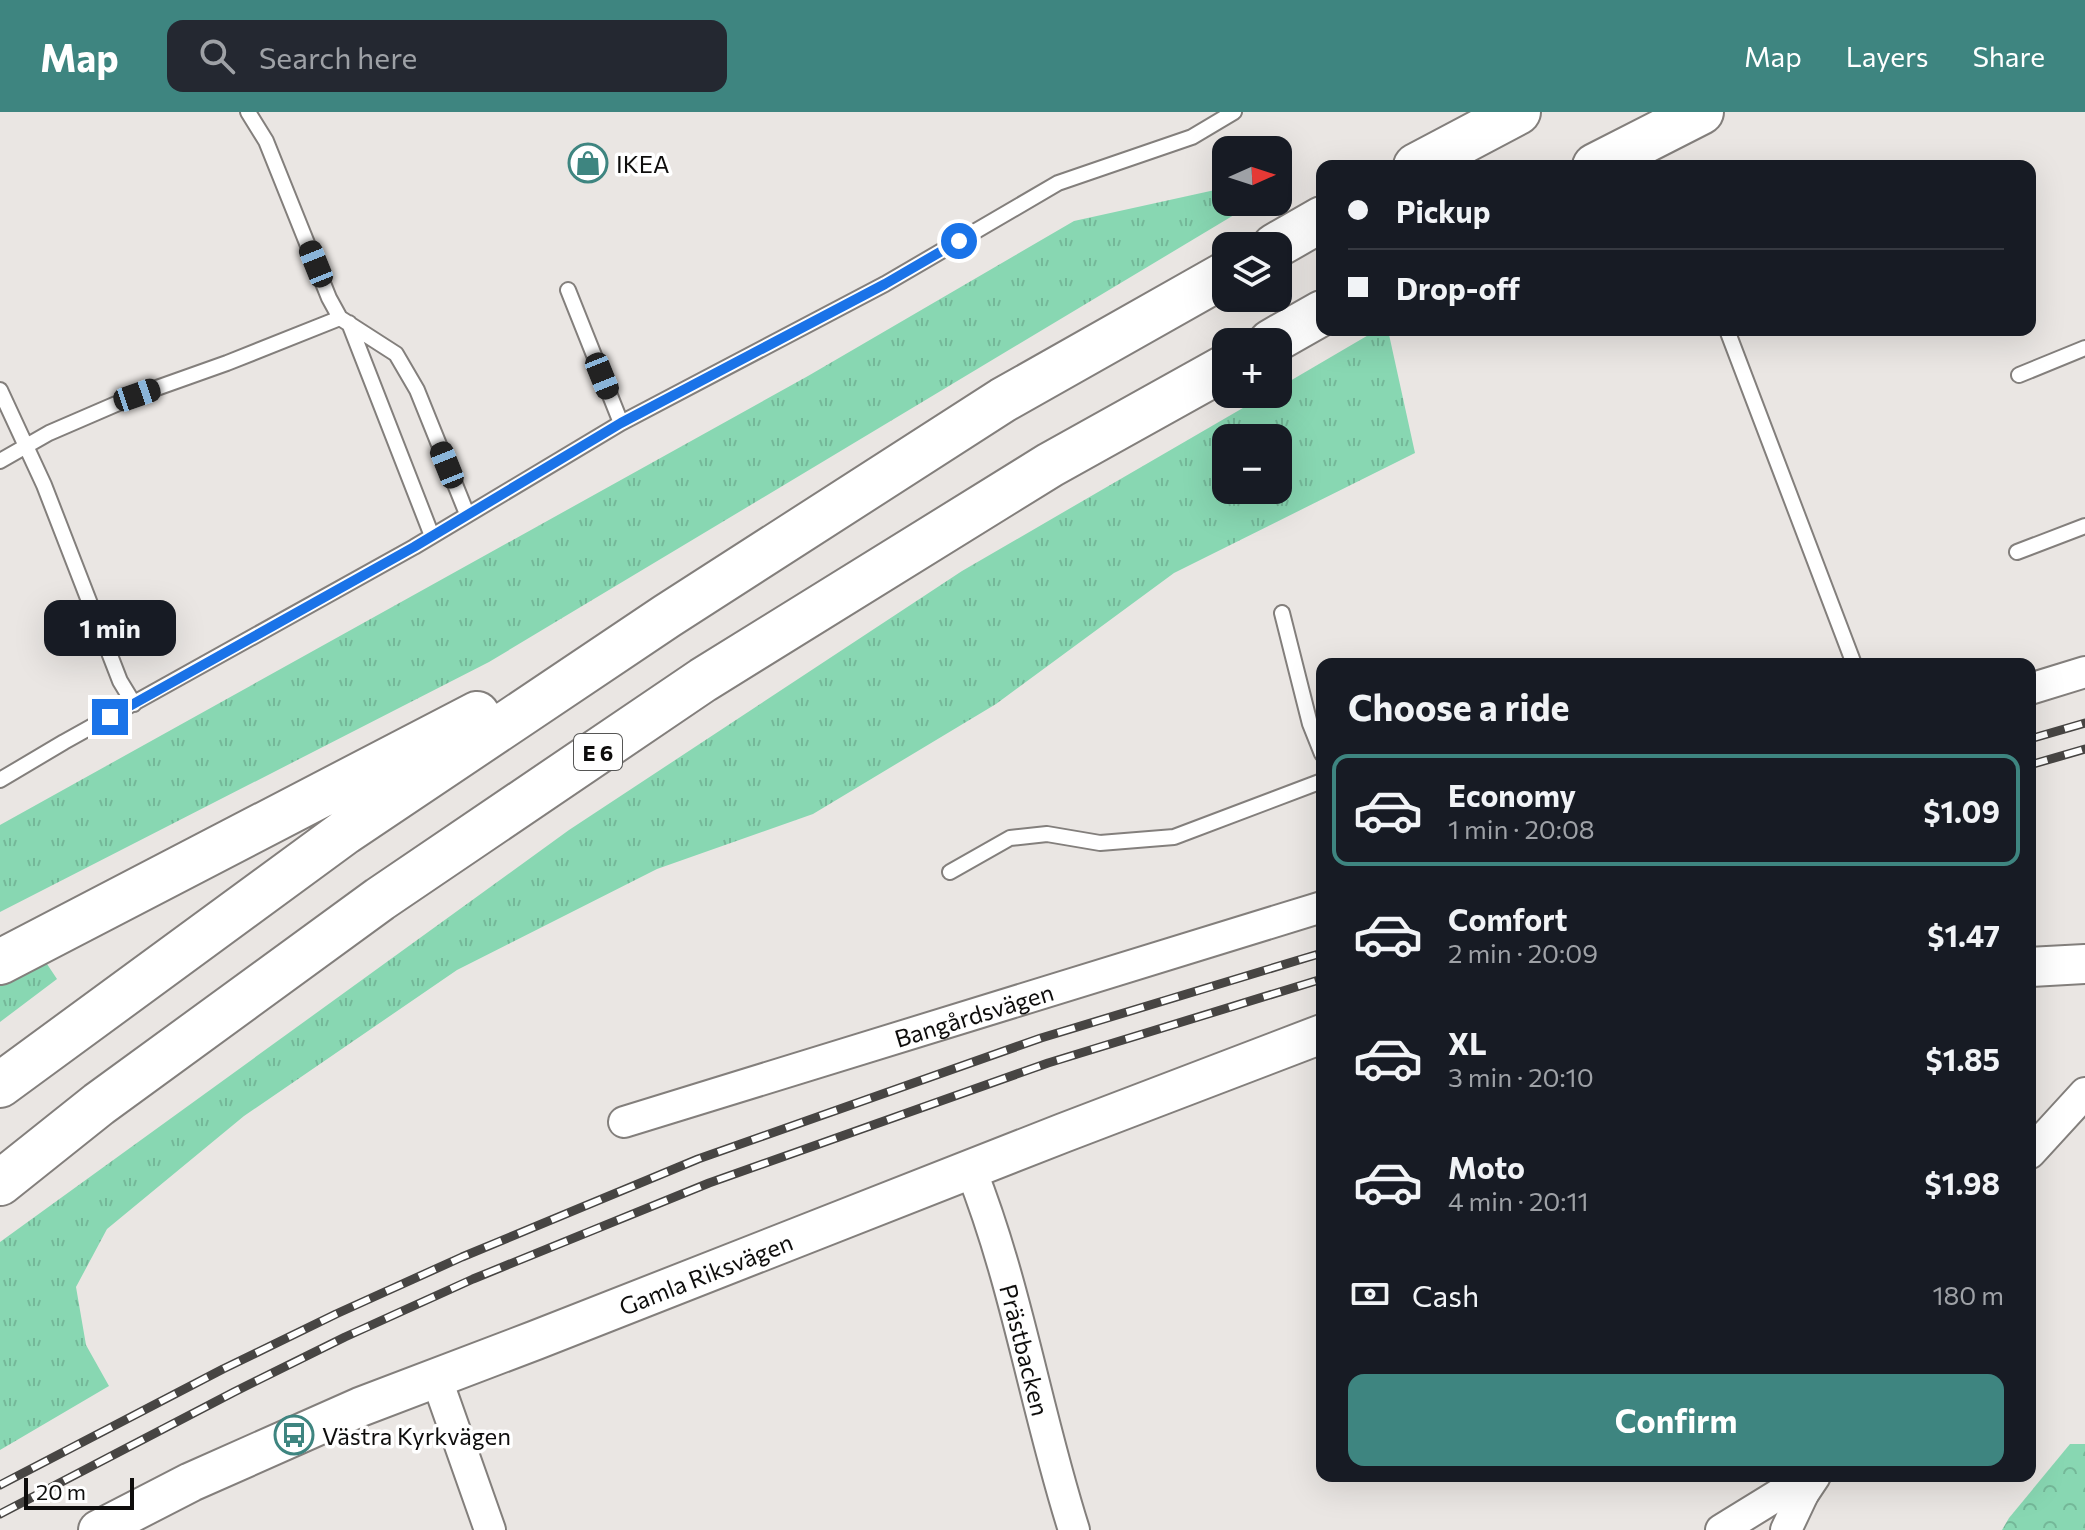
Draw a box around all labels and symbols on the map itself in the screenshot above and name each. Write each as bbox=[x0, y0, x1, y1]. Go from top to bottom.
north arrow bbox=[1212, 136, 1292, 216]
shop icon: IKEA bbox=[567, 142, 609, 184]
place label: IKEA bbox=[616, 149, 670, 178]
route start bbox=[941, 223, 977, 259]
car bbox=[296, 237, 336, 291]
car bbox=[582, 349, 622, 403]
car bbox=[110, 376, 164, 414]
car bbox=[427, 438, 467, 492]
callout: 1 min bbox=[44, 601, 176, 657]
route end bbox=[92, 699, 128, 735]
road number: E 6 bbox=[574, 734, 622, 770]
street label: Bangårdsvägen bbox=[891, 976, 1057, 1052]
street label: Gamla Riksvägen bbox=[615, 1226, 797, 1321]
street label: Prästbacken bbox=[995, 1281, 1056, 1419]
bus stop icon: Västra Kyrkvägen bbox=[273, 1414, 315, 1456]
place label: Västra Kyrkvägen bbox=[322, 1421, 511, 1450]
scale bar bbox=[24, 1474, 134, 1510]

